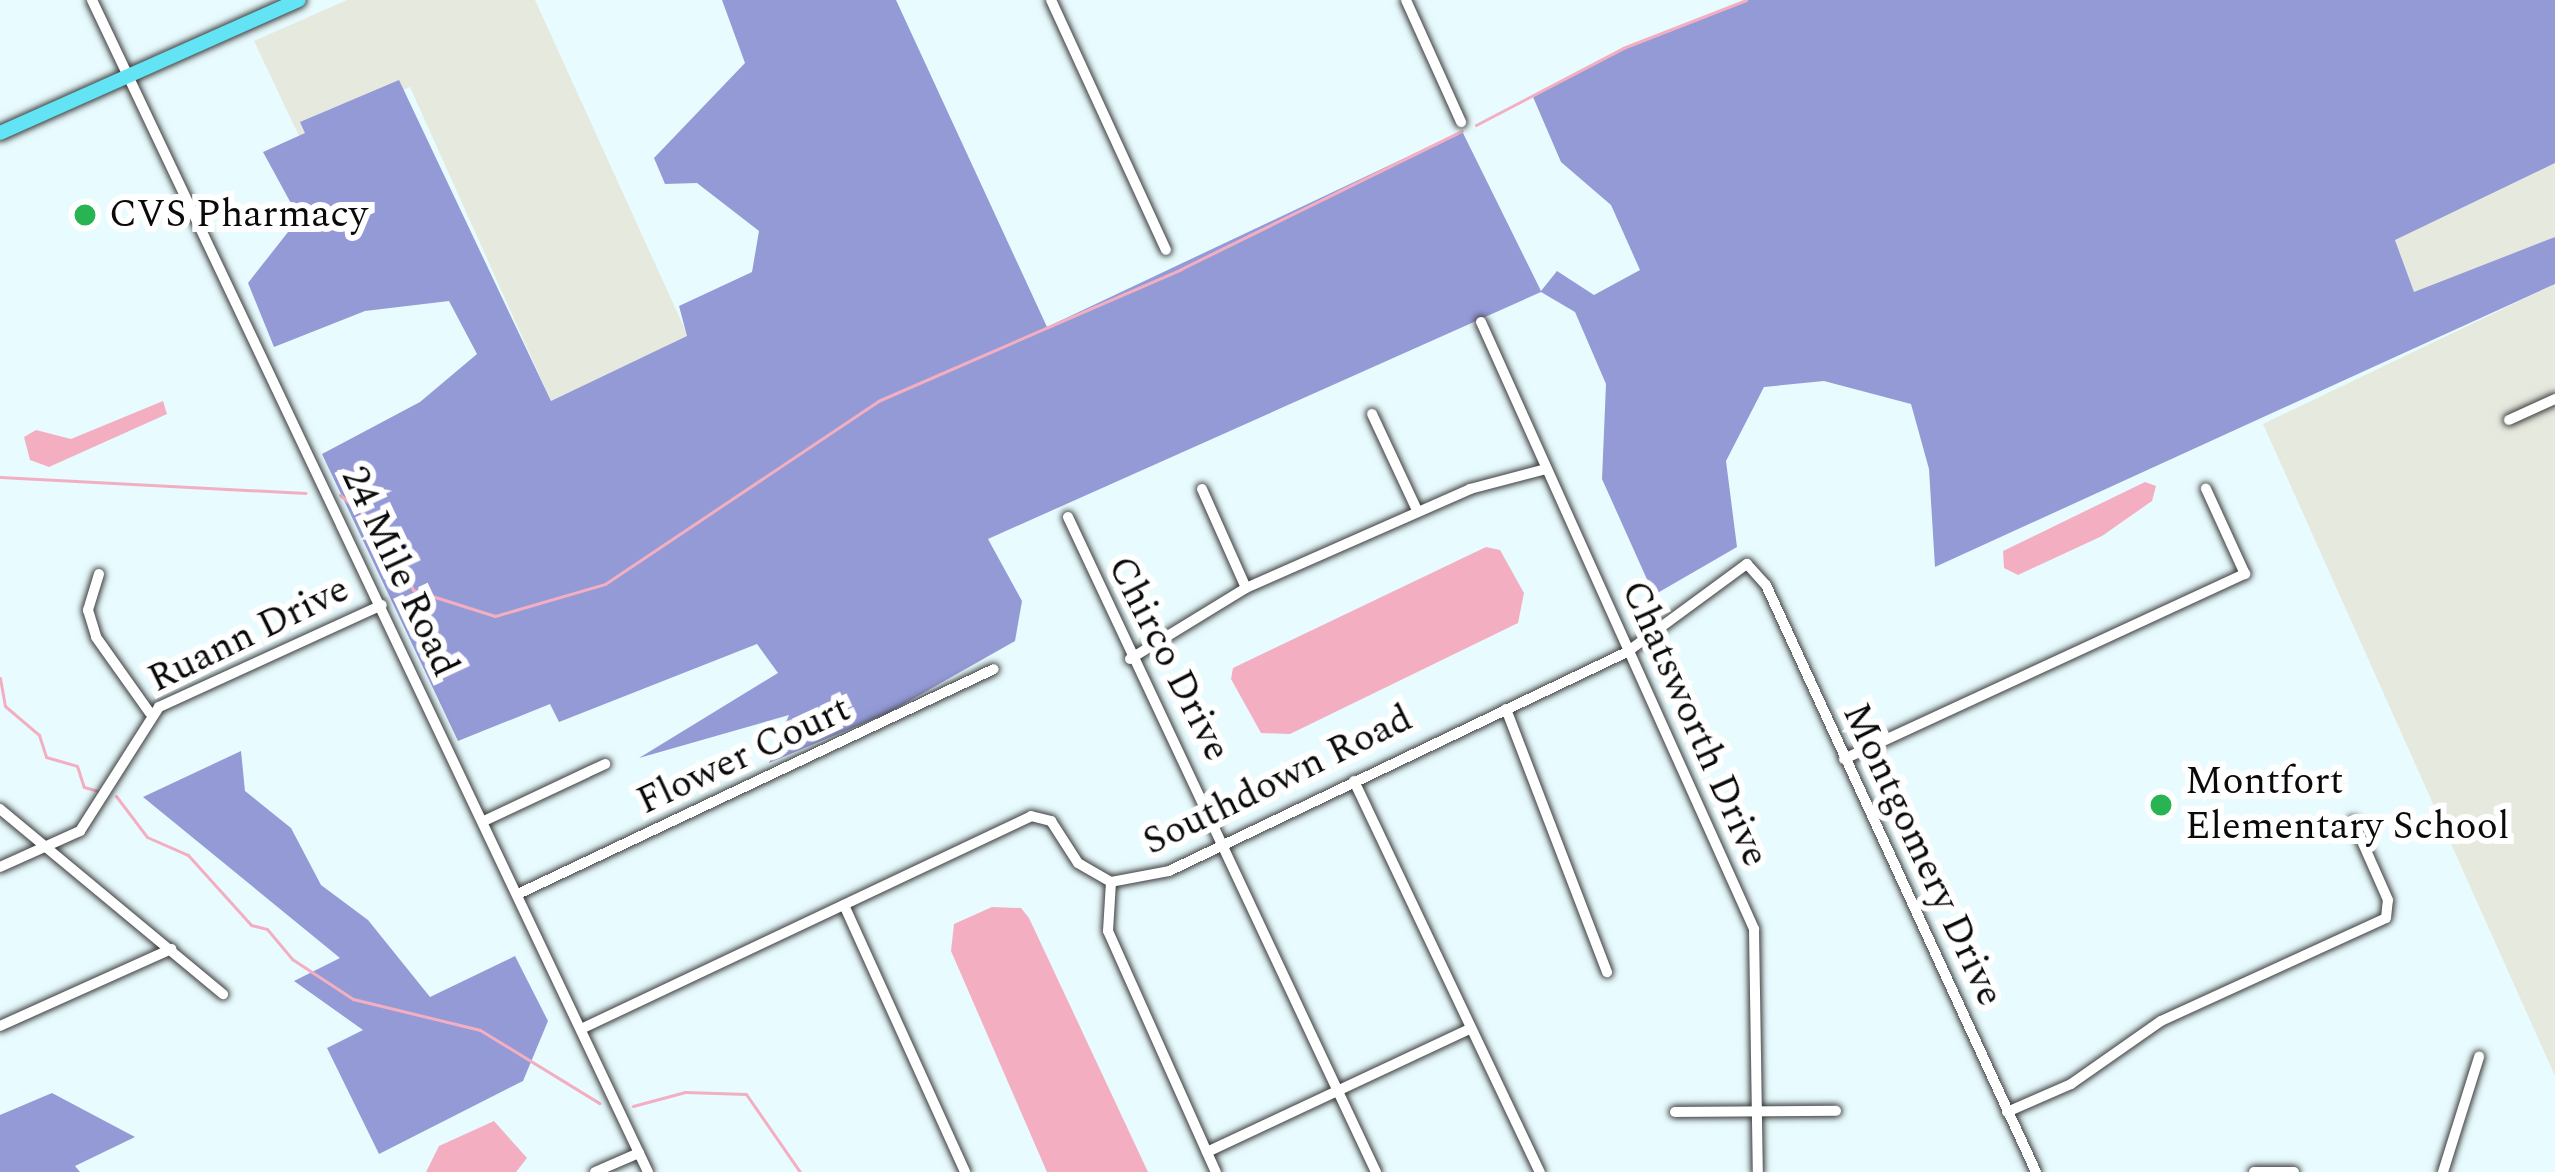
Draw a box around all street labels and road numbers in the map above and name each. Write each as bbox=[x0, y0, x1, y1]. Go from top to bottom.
street label: 24 Mile Road bbox=[330, 460, 468, 684]
street label: Chirco Drive bbox=[1096, 549, 1240, 769]
street label: Ruann Drive bbox=[141, 566, 357, 704]
street label: Chatsworth Drive bbox=[1610, 574, 1778, 874]
street label: Flower Court bbox=[630, 686, 858, 826]
street label: Southdown Road bbox=[1136, 696, 1420, 866]
street label: Montgomery Drive bbox=[1831, 696, 2013, 1014]

